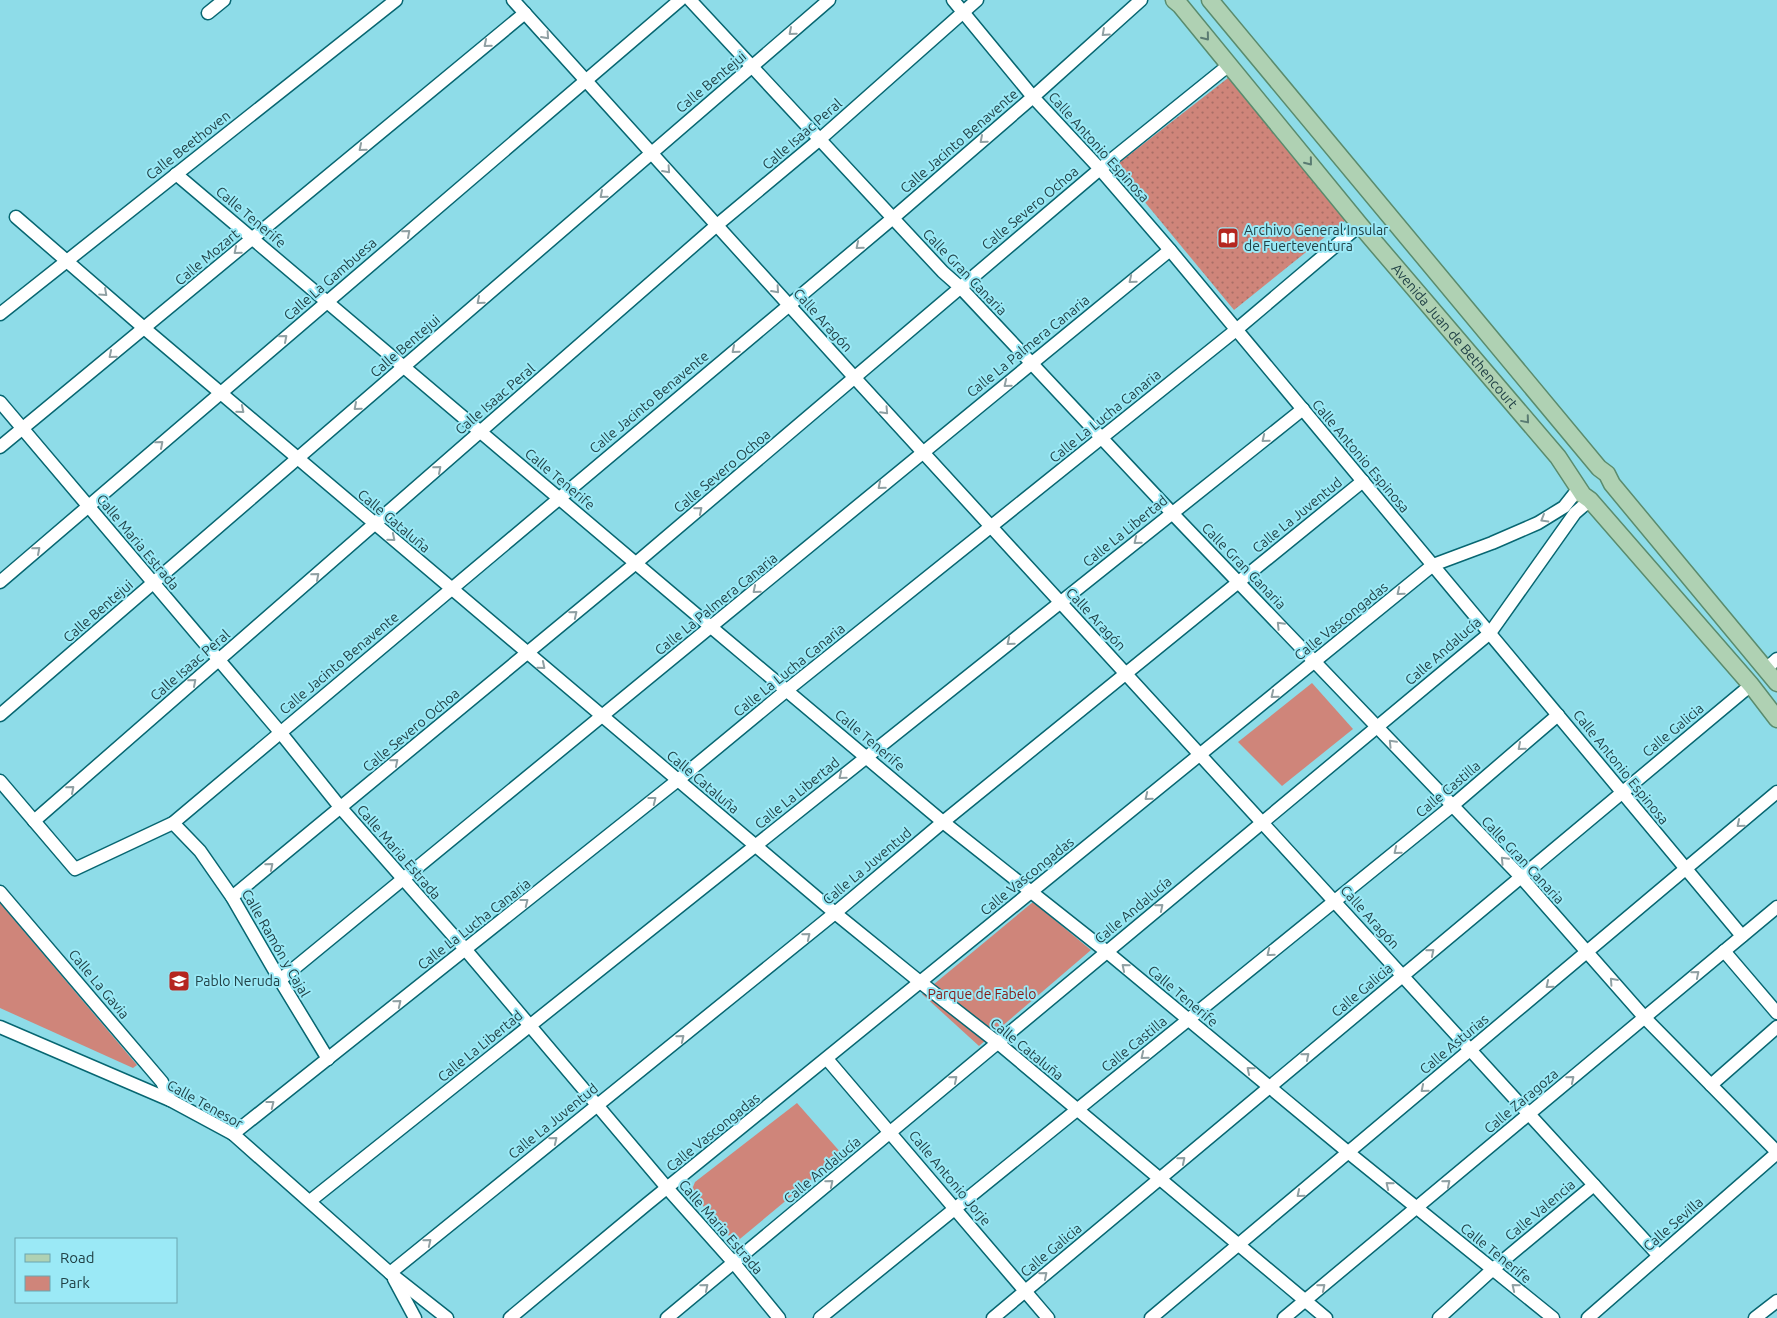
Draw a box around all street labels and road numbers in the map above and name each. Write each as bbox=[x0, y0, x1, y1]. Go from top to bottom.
street label: Calle Bentejui bbox=[673, 48, 749, 116]
street label: Calle Jacinto Benavente bbox=[897, 86, 1021, 196]
street label: Calle Antonio Espinosa bbox=[1045, 89, 1153, 205]
street label: Calle Isaac Peral bbox=[759, 95, 845, 173]
street label: Calle Beethoven bbox=[143, 107, 233, 183]
street label: Calle Severo Ochoa bbox=[978, 163, 1082, 253]
street label: Calle Tenerife bbox=[213, 183, 289, 251]
street label: Calle Mozart bbox=[172, 225, 243, 288]
street label: Calle Gran Canaria bbox=[920, 225, 1010, 319]
street label: Calle La Gambuesa bbox=[280, 234, 380, 324]
street label: Avenida Juan de Bethencourt bbox=[1388, 260, 1521, 412]
street label: Calle Aragón bbox=[790, 285, 856, 355]
street label: Calle La Palmera Canaria bbox=[963, 292, 1093, 400]
street label: Calle Bentejui bbox=[367, 312, 443, 380]
street label: Calle Jacinto Benavente bbox=[586, 348, 712, 456]
street label: Calle Isaac Peral bbox=[452, 360, 538, 438]
street label: Calle La Lucha Canaria bbox=[1046, 366, 1164, 466]
street label: Calle Antonio Espinosa bbox=[1309, 396, 1413, 516]
street label: Calle Severo Ochoa bbox=[670, 426, 774, 516]
street label: Calle Tenerife bbox=[522, 445, 598, 513]
street label: Calle La Juventud bbox=[1249, 474, 1345, 556]
street label: Calle Cataluña bbox=[355, 486, 433, 556]
street label: Calle Maria Estrada bbox=[93, 491, 183, 593]
street label: Calle La Libertad bbox=[1079, 492, 1171, 570]
street label: Calle Gran Canaria bbox=[1199, 519, 1289, 613]
street label: Calle La Palmera Canaria bbox=[651, 550, 781, 658]
street label: Calle Bentejui bbox=[60, 577, 136, 645]
street label: Calle Vascongadas bbox=[1291, 578, 1391, 664]
street label: Calle Aragón bbox=[1063, 584, 1129, 654]
street label: Calle Jacinto Benavente bbox=[276, 609, 402, 717]
street label: Calle Andalucía bbox=[1402, 614, 1484, 688]
street label: Calle La Lucha Canaria bbox=[730, 620, 848, 720]
street label: Calle Isaac Peral bbox=[147, 626, 233, 704]
street label: Calle Severo Ochoa bbox=[359, 685, 463, 775]
street label: Calle Galicia bbox=[1639, 700, 1707, 760]
street label: Calle Tenerife bbox=[832, 706, 908, 774]
street label: Calle Antonio Espinosa bbox=[1570, 707, 1672, 827]
street label: Calle Cataluña bbox=[664, 747, 742, 817]
street label: Calle La Libertad bbox=[751, 754, 843, 832]
street label: Calle Castilla bbox=[1412, 757, 1484, 821]
street label: Calle Maria Estrada bbox=[354, 802, 444, 902]
street label: Calle Gran Canaria bbox=[1478, 813, 1568, 907]
street label: Calle La Juventud bbox=[819, 824, 915, 908]
street label: Calle Vascongadas bbox=[977, 833, 1077, 919]
street label: Calle Andalucía bbox=[1091, 873, 1175, 947]
street label: Calle La Lucha Canaria bbox=[414, 875, 534, 973]
street label: Calle Aragón bbox=[1337, 882, 1403, 952]
street label: Calle Ramón y Cajal bbox=[239, 886, 313, 1000]
street label: Calle La Gavia bbox=[65, 946, 133, 1022]
street label: Calle Galicia bbox=[1328, 960, 1396, 1020]
street label: Calle Tenerife bbox=[1145, 962, 1221, 1030]
street label: Calle La Libertad bbox=[434, 1007, 526, 1085]
street label: Calle Asturias bbox=[1416, 1011, 1492, 1077]
street label: Calle Castilla bbox=[1098, 1013, 1170, 1075]
street label: Calle Cataluña bbox=[987, 1015, 1067, 1083]
street label: Calle Zaragoza bbox=[1481, 1065, 1561, 1137]
street label: Calle Tenesor bbox=[164, 1077, 246, 1132]
street label: Calle La Juventud bbox=[505, 1080, 601, 1162]
street label: Calle Vascongadas bbox=[663, 1089, 763, 1175]
street label: Calle Antonio Jorje bbox=[906, 1127, 994, 1229]
street label: Calle Andalucía bbox=[780, 1133, 864, 1207]
street label: Calle Valencia bbox=[1502, 1176, 1578, 1244]
street label: Calle Maria Estrada bbox=[676, 1177, 766, 1277]
street label: Calle Sevilla bbox=[1640, 1194, 1706, 1254]
street label: Calle Galicia bbox=[1017, 1220, 1085, 1280]
street label: Calle Tenerife bbox=[1457, 1220, 1535, 1286]

